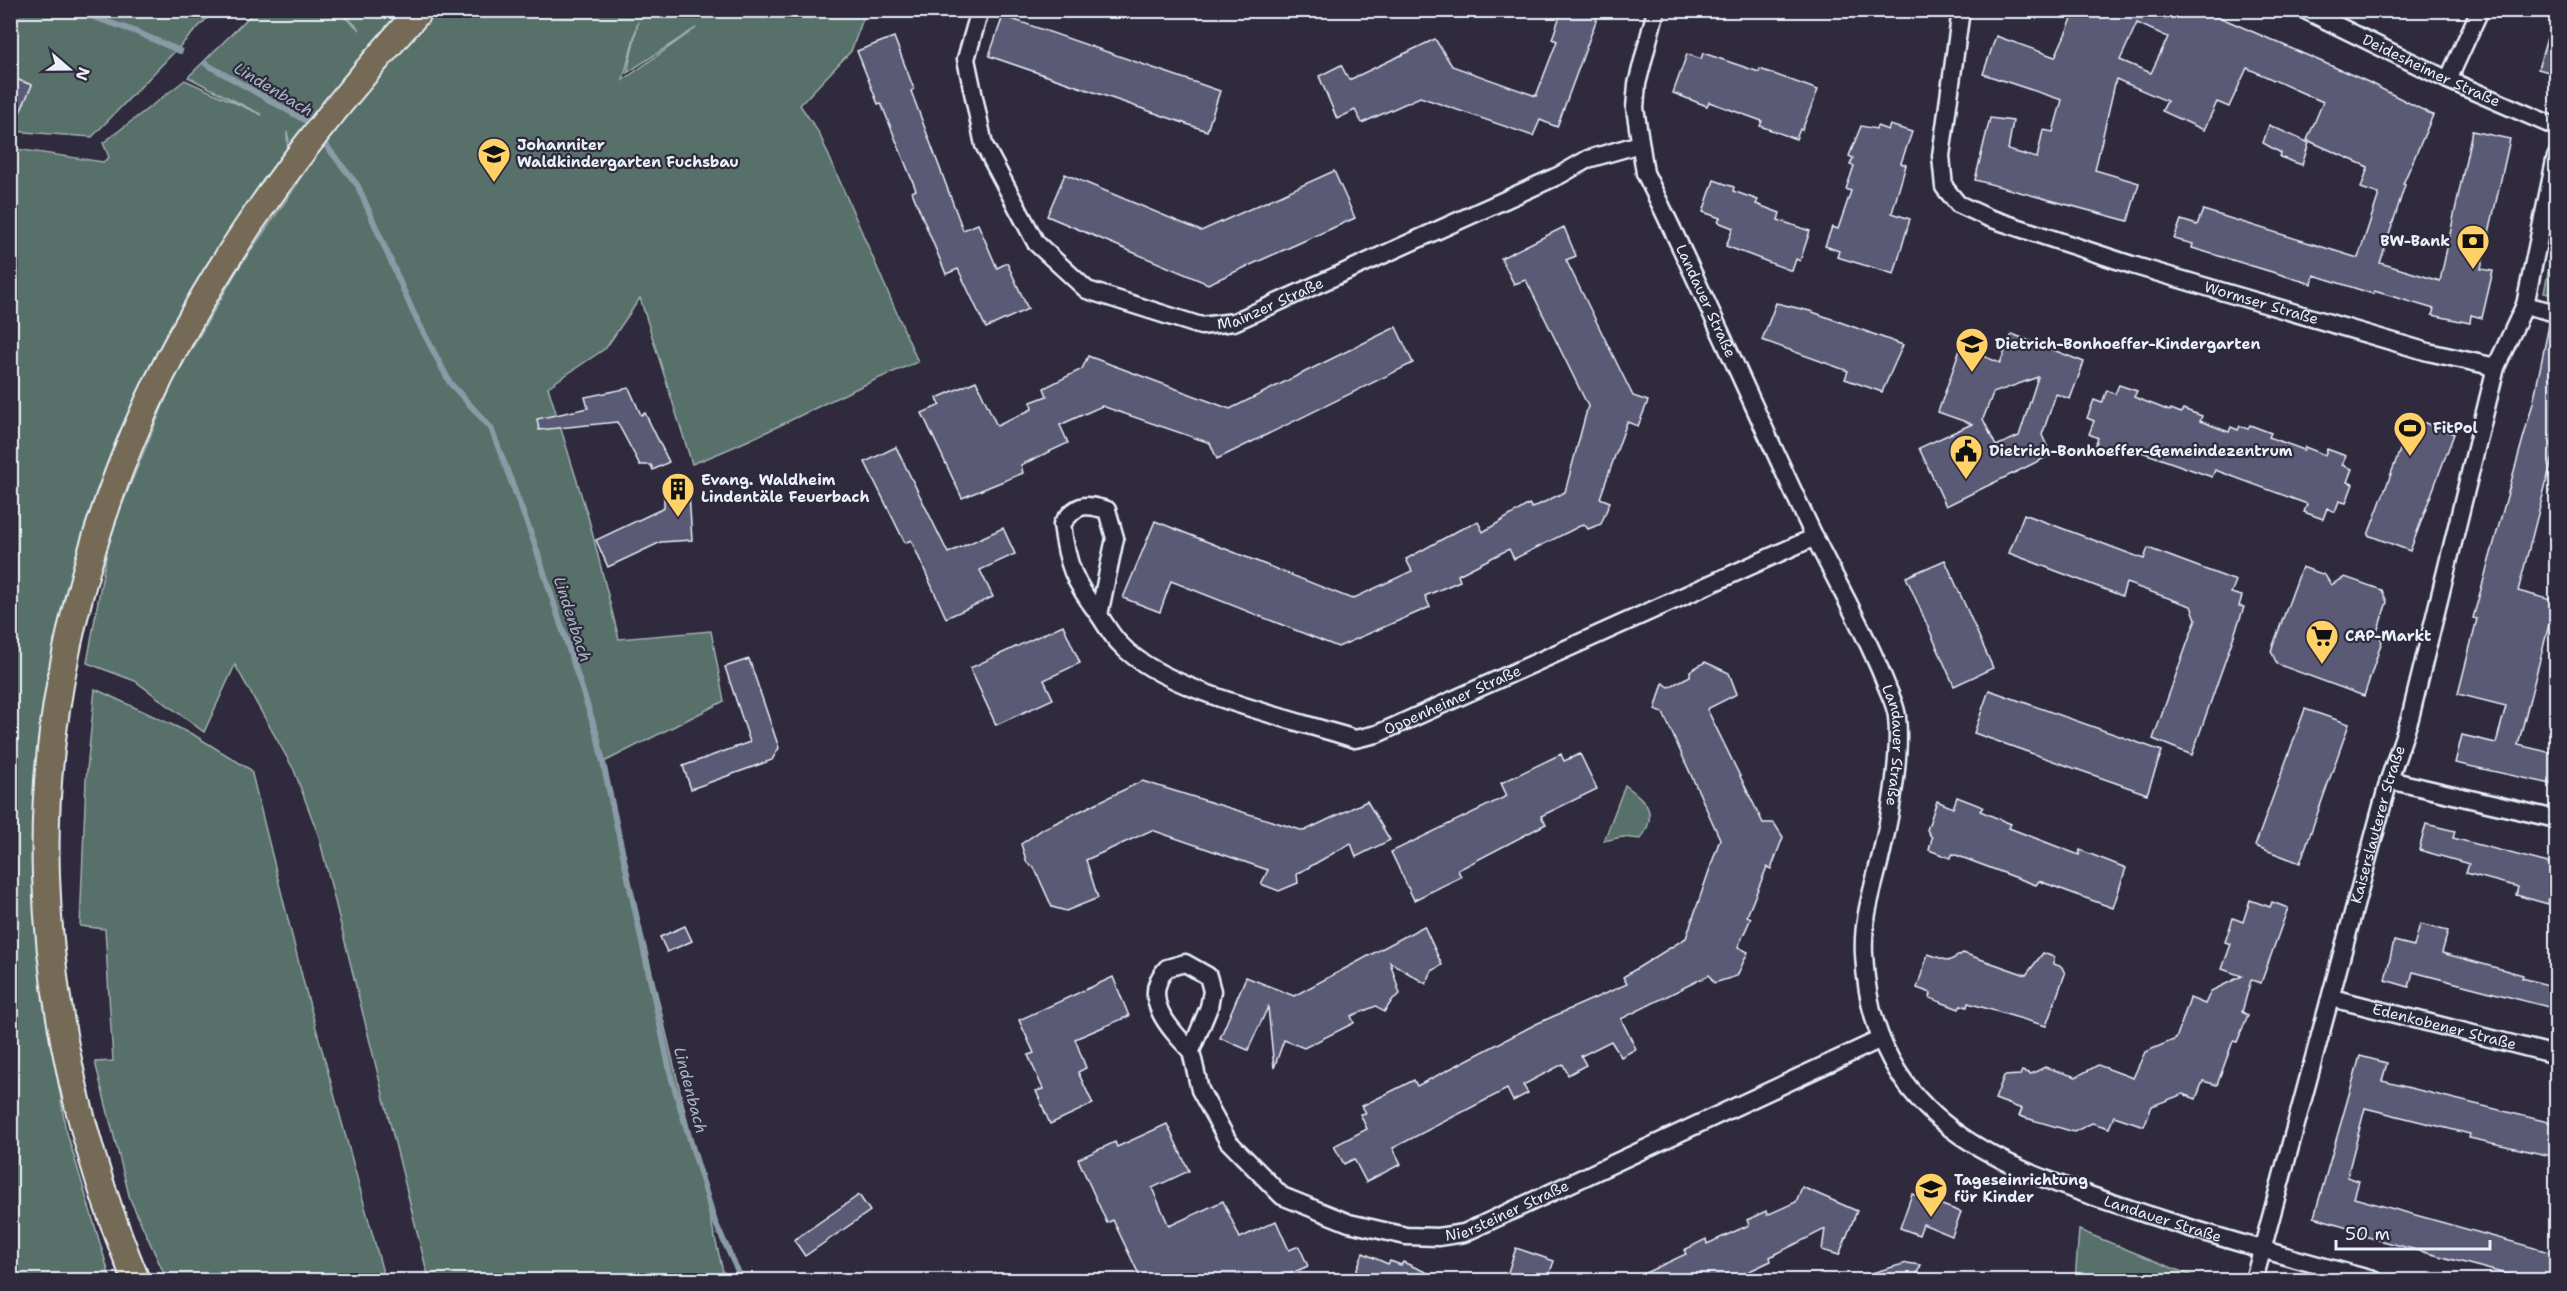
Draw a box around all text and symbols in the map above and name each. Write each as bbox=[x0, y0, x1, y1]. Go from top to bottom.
street label: Deidesheimer Straße bbox=[2359, 30, 2503, 111]
north arrow bbox=[39, 39, 99, 99]
water label: Lindenbach bbox=[230, 58, 317, 121]
text: N bbox=[71, 64, 95, 84]
place label: Johanniter Waldkindergarten Fuchsbau bbox=[517, 135, 739, 172]
school or university icon: Johanniter Waldkindergarten Fuchsbau bbox=[476, 136, 512, 183]
bank icon: BW-Bank bbox=[2455, 223, 2491, 270]
place label: BW-Bank bbox=[2380, 231, 2450, 251]
street label: Landauer Straße bbox=[1671, 241, 1741, 361]
street label: Mainzer Straße bbox=[1216, 273, 1327, 334]
street label: Wormser Straße bbox=[2202, 277, 2321, 329]
school or university icon: Dietrich-Bonhoeffer-Kindergarten bbox=[1954, 326, 1990, 373]
place label: Dietrich-Bonhoeffer-Kindergarten bbox=[1995, 334, 2260, 354]
sports icon: FitPol bbox=[2392, 410, 2428, 457]
place label: FitPol bbox=[2433, 418, 2478, 438]
public building icon: Dietrich-Bonhoeffer-Gemeindezentrum bbox=[1948, 433, 1984, 480]
place label: Dietrich-Bonhoeffer-Gemeindezentrum bbox=[1989, 441, 2293, 461]
place label: Evang. Waldheim Lindentäle Feuerbach bbox=[701, 470, 869, 507]
building icon: Evang. Waldheim Lindentäle Feuerbach bbox=[660, 471, 696, 518]
water label: Lindenbach bbox=[549, 574, 596, 665]
supermarket icon: CAP-Markt bbox=[2304, 618, 2340, 665]
place label: CAP-Markt bbox=[2345, 626, 2431, 646]
street label: Oppenheimer Straße bbox=[1381, 661, 1524, 740]
street label: Landauer Straße bbox=[1877, 681, 1908, 807]
street label: Kaiserslauterer Straße bbox=[2346, 743, 2410, 906]
street label: Edenkobener Straße bbox=[2370, 999, 2519, 1055]
water label: Lindenbach bbox=[669, 1045, 712, 1136]
place label: Tageseinrichtung für Kinder bbox=[1954, 1170, 2088, 1207]
school or university icon: Tageseinrichtung für Kinder bbox=[1913, 1171, 1949, 1218]
street label: Niersteiner Straße bbox=[1444, 1176, 1572, 1246]
street label: Landauer Straße bbox=[2101, 1191, 2224, 1247]
scale bar bbox=[2336, 1213, 2490, 1251]
text: 50 m bbox=[2345, 1222, 2390, 1246]

